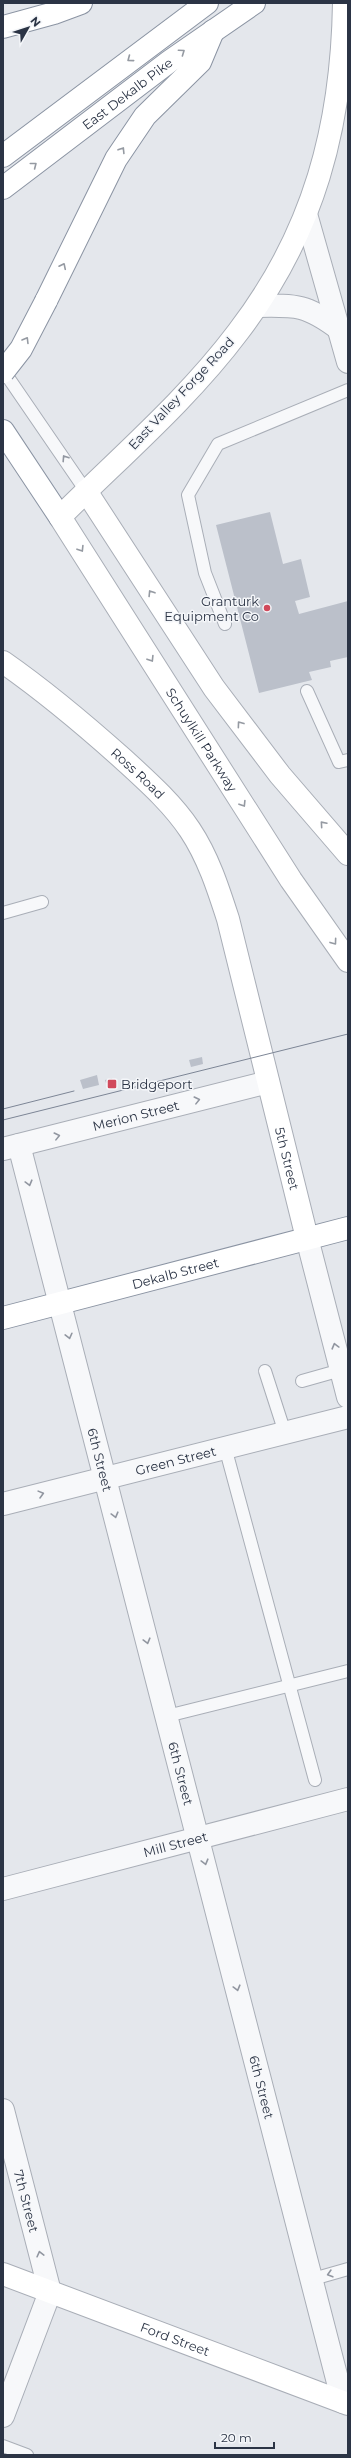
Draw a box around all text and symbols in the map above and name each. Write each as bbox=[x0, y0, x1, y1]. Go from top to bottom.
north arrow bbox=[8, 8, 48, 48]
text: N bbox=[28, 14, 44, 30]
one-way arrow bbox=[178, 49, 185, 57]
street label: East Dekalb Pike bbox=[79, 54, 176, 133]
one-way arrow bbox=[127, 54, 134, 61]
one-way arrow bbox=[117, 147, 125, 154]
one-way arrow bbox=[29, 162, 36, 169]
one-way arrow bbox=[58, 263, 66, 270]
street label: East Valley Forge Road bbox=[125, 333, 237, 453]
one-way arrow bbox=[21, 337, 28, 344]
one-way arrow bbox=[62, 455, 70, 462]
one-way arrow bbox=[76, 545, 83, 552]
one-way arrow bbox=[149, 591, 156, 598]
place label: Granturk Equipment Co bbox=[164, 593, 259, 624]
marker: Granturk Equipment Co bbox=[262, 603, 272, 613]
one-way arrow bbox=[146, 655, 153, 662]
street label: Schuylkill Parkway bbox=[163, 685, 241, 795]
one-way arrow bbox=[237, 721, 245, 728]
street label: Ross Road bbox=[108, 744, 168, 802]
one-way arrow bbox=[238, 800, 246, 807]
one-way arrow bbox=[320, 822, 327, 829]
one-way arrow bbox=[329, 938, 336, 945]
place label: Bridgeport bbox=[121, 1076, 193, 1092]
marker: Bridgeport bbox=[106, 1078, 118, 1090]
street label: Merion Street bbox=[91, 1097, 181, 1134]
one-way arrow bbox=[193, 1097, 200, 1105]
street label: 5th Street bbox=[272, 1125, 303, 1192]
one-way arrow bbox=[54, 1132, 60, 1140]
one-way arrow bbox=[24, 1179, 33, 1186]
street label: Dekalb Street bbox=[130, 1254, 220, 1292]
one-way arrow bbox=[64, 1333, 72, 1339]
one-way arrow bbox=[331, 1343, 340, 1350]
street label: 6th Street bbox=[84, 1426, 116, 1493]
street label: Green Street bbox=[134, 1443, 217, 1478]
one-way arrow bbox=[37, 1491, 44, 1499]
one-way arrow bbox=[110, 1511, 119, 1518]
one-way arrow bbox=[143, 1638, 151, 1644]
street label: 6th Street bbox=[165, 1740, 197, 1807]
street label: Mill Street bbox=[141, 1828, 209, 1860]
one-way arrow bbox=[200, 1859, 208, 1865]
one-way arrow bbox=[232, 1984, 241, 1991]
street label: 6th Street bbox=[246, 2054, 278, 2121]
street label: 7th Street bbox=[11, 2168, 42, 2234]
one-way arrow bbox=[36, 2251, 45, 2258]
one-way arrow bbox=[327, 2269, 334, 2278]
street label: Ford Street bbox=[138, 2319, 212, 2359]
scale bar bbox=[215, 2424, 274, 2450]
text: 20 m bbox=[221, 2430, 252, 2445]

